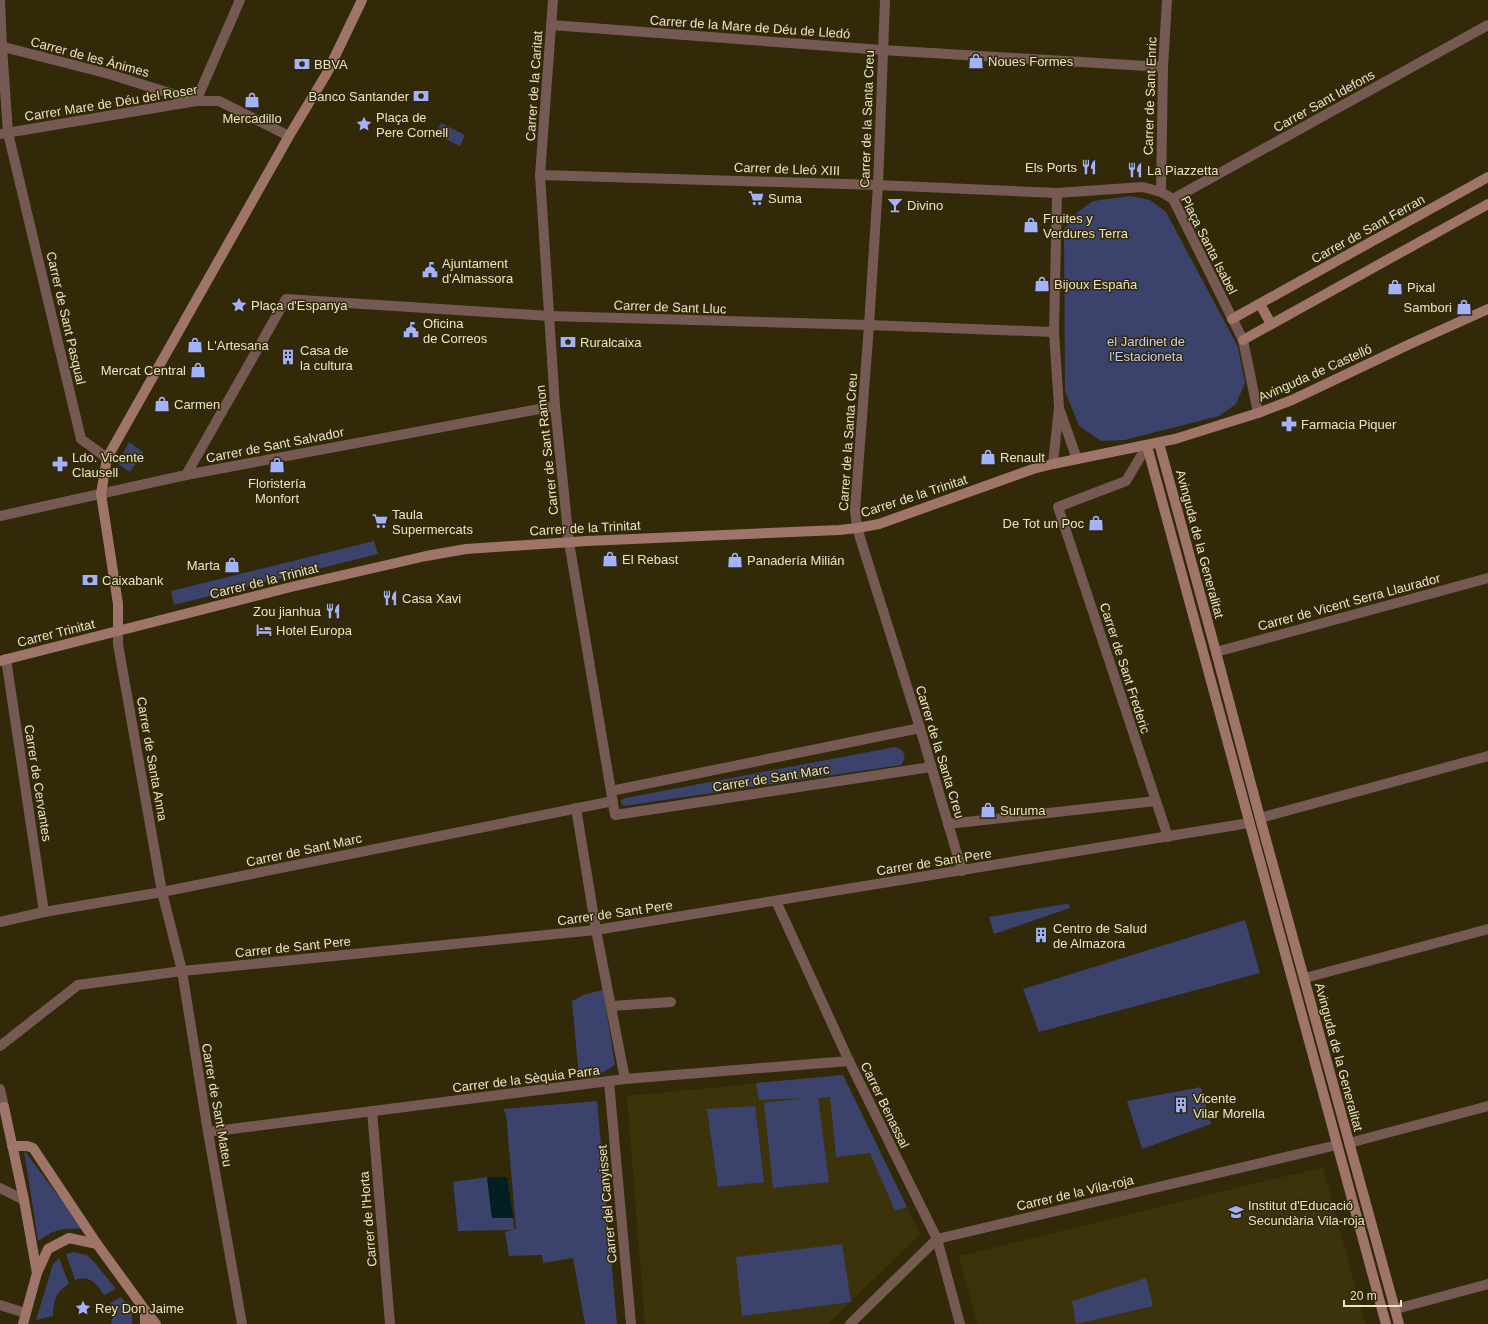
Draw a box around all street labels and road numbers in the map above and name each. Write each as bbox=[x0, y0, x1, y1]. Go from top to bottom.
street label: Carrer de la Mare de Déu de Lledó bbox=[649, 13, 851, 41]
street label: Carrer de la Caritat bbox=[523, 30, 545, 142]
street label: Carrer de les Ànimes bbox=[29, 34, 151, 80]
street label: Carrer de Sant Enric bbox=[1140, 36, 1160, 155]
street label: Carrer de la Santa Creu bbox=[857, 50, 877, 188]
street label: Carrer Sant Idefons bbox=[1271, 67, 1378, 135]
street label: Carrer Mare de Déu del Roser bbox=[23, 82, 199, 124]
street label: Carrer de Lleó XIII bbox=[734, 160, 840, 178]
street label: Carrer de Sant Ferran bbox=[1309, 192, 1427, 266]
street label: Plaça Santa Isabel bbox=[1178, 193, 1240, 297]
street label: Carrer de Sant Pasqual bbox=[43, 250, 89, 386]
street label: Carrer de Sant Lluc bbox=[613, 298, 727, 316]
street label: Avinguda de Castelló bbox=[1256, 341, 1374, 405]
street label: Carrer de la Santa Creu bbox=[836, 373, 860, 511]
street label: Carrer de Sant Ramon bbox=[533, 384, 561, 516]
street label: Carrer de Sant Salvador bbox=[205, 424, 346, 466]
street label: Avinguda de la Generalitat bbox=[1173, 468, 1227, 620]
street label: Carrer de la Trinitat bbox=[859, 472, 970, 520]
street label: Carrer de la Trinitat bbox=[529, 518, 641, 538]
street label: Carrer de la Trinitat bbox=[208, 560, 320, 602]
street label: Carrer de Vicent Serra Llaurador bbox=[1256, 570, 1443, 634]
street label: Carrer de Sant Frederic bbox=[1097, 601, 1153, 736]
street label: Carrer Trinitat bbox=[16, 616, 97, 650]
street label: Carrer de la Santa Creu bbox=[913, 684, 967, 820]
street label: Carrer de Santa Anna bbox=[134, 696, 170, 823]
street label: Carrer de Cervantes bbox=[21, 724, 55, 843]
street label: Carrer de Sant Marc bbox=[712, 761, 831, 795]
street label: Carrer de Sant Marc bbox=[245, 830, 364, 870]
street label: Carrer de Sant Pere bbox=[875, 845, 993, 879]
street label: Carrer de Sant Pere bbox=[556, 897, 674, 929]
street label: Carrer de Sant Pere bbox=[234, 933, 352, 961]
street label: Avinguda de la Generalitat bbox=[1312, 981, 1366, 1133]
street label: Carrer de Sant Mateu bbox=[199, 1042, 235, 1168]
street label: Carrer Benassal bbox=[858, 1059, 912, 1151]
street label: Carrer de la Sèquia Parra bbox=[452, 1062, 601, 1095]
street label: Carrer del Canyisset bbox=[594, 1144, 620, 1264]
street label: Carrer de l'Horta bbox=[356, 1170, 380, 1267]
street label: Carrer de la Vila-roja bbox=[1015, 1172, 1136, 1214]

